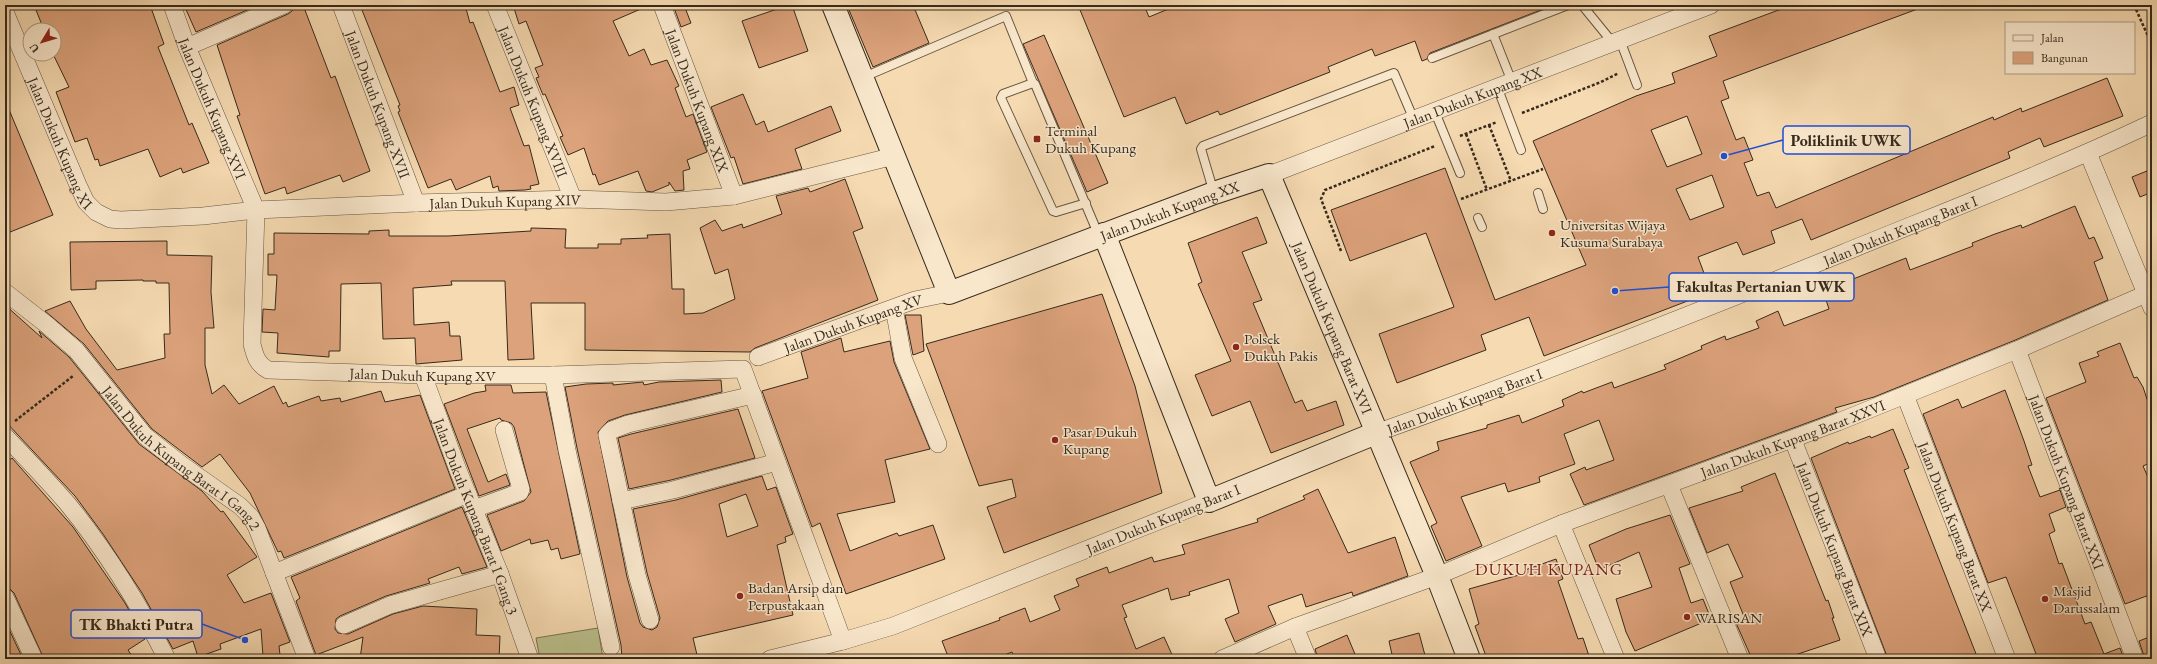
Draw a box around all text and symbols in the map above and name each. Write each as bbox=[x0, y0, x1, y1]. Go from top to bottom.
street label: Jalan Dukuh Kupang XVIII bbox=[494, 21, 573, 180]
north arrow bbox=[22, 22, 62, 62]
legend bbox=[2005, 22, 2135, 74]
street label: Jalan Dukuh Kupang XIX bbox=[662, 24, 734, 175]
street label: Jalan Dukuh Kupang XVII bbox=[341, 26, 415, 181]
text: Jalan bbox=[2040, 30, 2065, 46]
street label: Jalan Dukuh Kupang XVI bbox=[174, 33, 251, 182]
text: U bbox=[26, 40, 42, 56]
text: Bangunan bbox=[2041, 50, 2089, 66]
street label: Jalan Dukuh Kupang XX bbox=[1399, 61, 1545, 133]
street label: Jalan Dukuh Kupang XI bbox=[23, 72, 97, 213]
place label: Terminal Dukuh Kupang bbox=[1045, 121, 1136, 157]
callout: Poliklinik UWK bbox=[1783, 126, 1910, 154]
text: Poliklinik UWK bbox=[1790, 130, 1902, 151]
marker: Terminal Dukuh Kupang bbox=[1032, 134, 1042, 144]
street label: Jalan Dukuh Kupang XX bbox=[1095, 176, 1242, 245]
street label: Jalan Dukuh Kupang XIV bbox=[427, 189, 582, 212]
street label: Jalan Dukuh Kupang Barat I bbox=[1818, 190, 1980, 270]
place label: Universitas Wijaya Kusuma Surabaya bbox=[1560, 215, 1665, 251]
marker: Universitas Wijaya Kusuma Surabaya bbox=[1547, 228, 1557, 238]
street label: Jalan Dukuh Kupang Barat XVI bbox=[1288, 237, 1377, 417]
callout: Fakultas Pertanian UWK bbox=[1669, 273, 1854, 301]
text: Fakultas Pertanian UWK bbox=[1676, 276, 1847, 297]
street label: Jalan Dukuh Kupang XV bbox=[779, 289, 925, 357]
place label: Polsek Dukuh Pakis bbox=[1244, 329, 1318, 365]
marker: Polsek Dukuh Pakis bbox=[1231, 342, 1241, 352]
street label: Jalan Dukuh Kupang XV bbox=[347, 363, 497, 385]
street label: Jalan Dukuh Kupang Barat I bbox=[1382, 363, 1545, 439]
street label: Jalan Dukuh Kupang Barat I Gang 2 bbox=[97, 380, 266, 534]
street label: Jalan Dukuh Kupang Barat XXI bbox=[2025, 390, 2109, 572]
street label: Jalan Dukuh Kupang Barat XXVI bbox=[1696, 395, 1888, 482]
street label: Jalan Dukuh Kupang Barat I Gang 3 bbox=[429, 413, 523, 617]
place label: Pasar Dukuh Kupang bbox=[1063, 422, 1138, 458]
marker: Pasar Dukuh Kupang bbox=[1050, 435, 1060, 445]
street label: Jalan Dukuh Kupang Barat XX bbox=[1914, 437, 1997, 614]
street label: Jalan Dukuh Kupang Barat XIX bbox=[1792, 457, 1878, 639]
street label: Jalan Dukuh Kupang Barat I bbox=[1082, 479, 1243, 559]
district label: DUKUH KUPANG bbox=[1475, 558, 1623, 580]
place label: Badan Arsip dan Perpustakaan bbox=[748, 578, 844, 614]
place label: Masjid Darussalam bbox=[2053, 581, 2120, 617]
marker: Badan Arsip dan Perpustakaan bbox=[735, 591, 745, 601]
marker: Masjid Darussalam bbox=[2040, 594, 2050, 604]
place label: WARISAN bbox=[1695, 608, 1762, 627]
callout: TK Bhakti Putra bbox=[71, 610, 202, 638]
marker: WARISAN bbox=[1682, 612, 1692, 622]
text: TK Bhakti Putra bbox=[79, 614, 194, 635]

